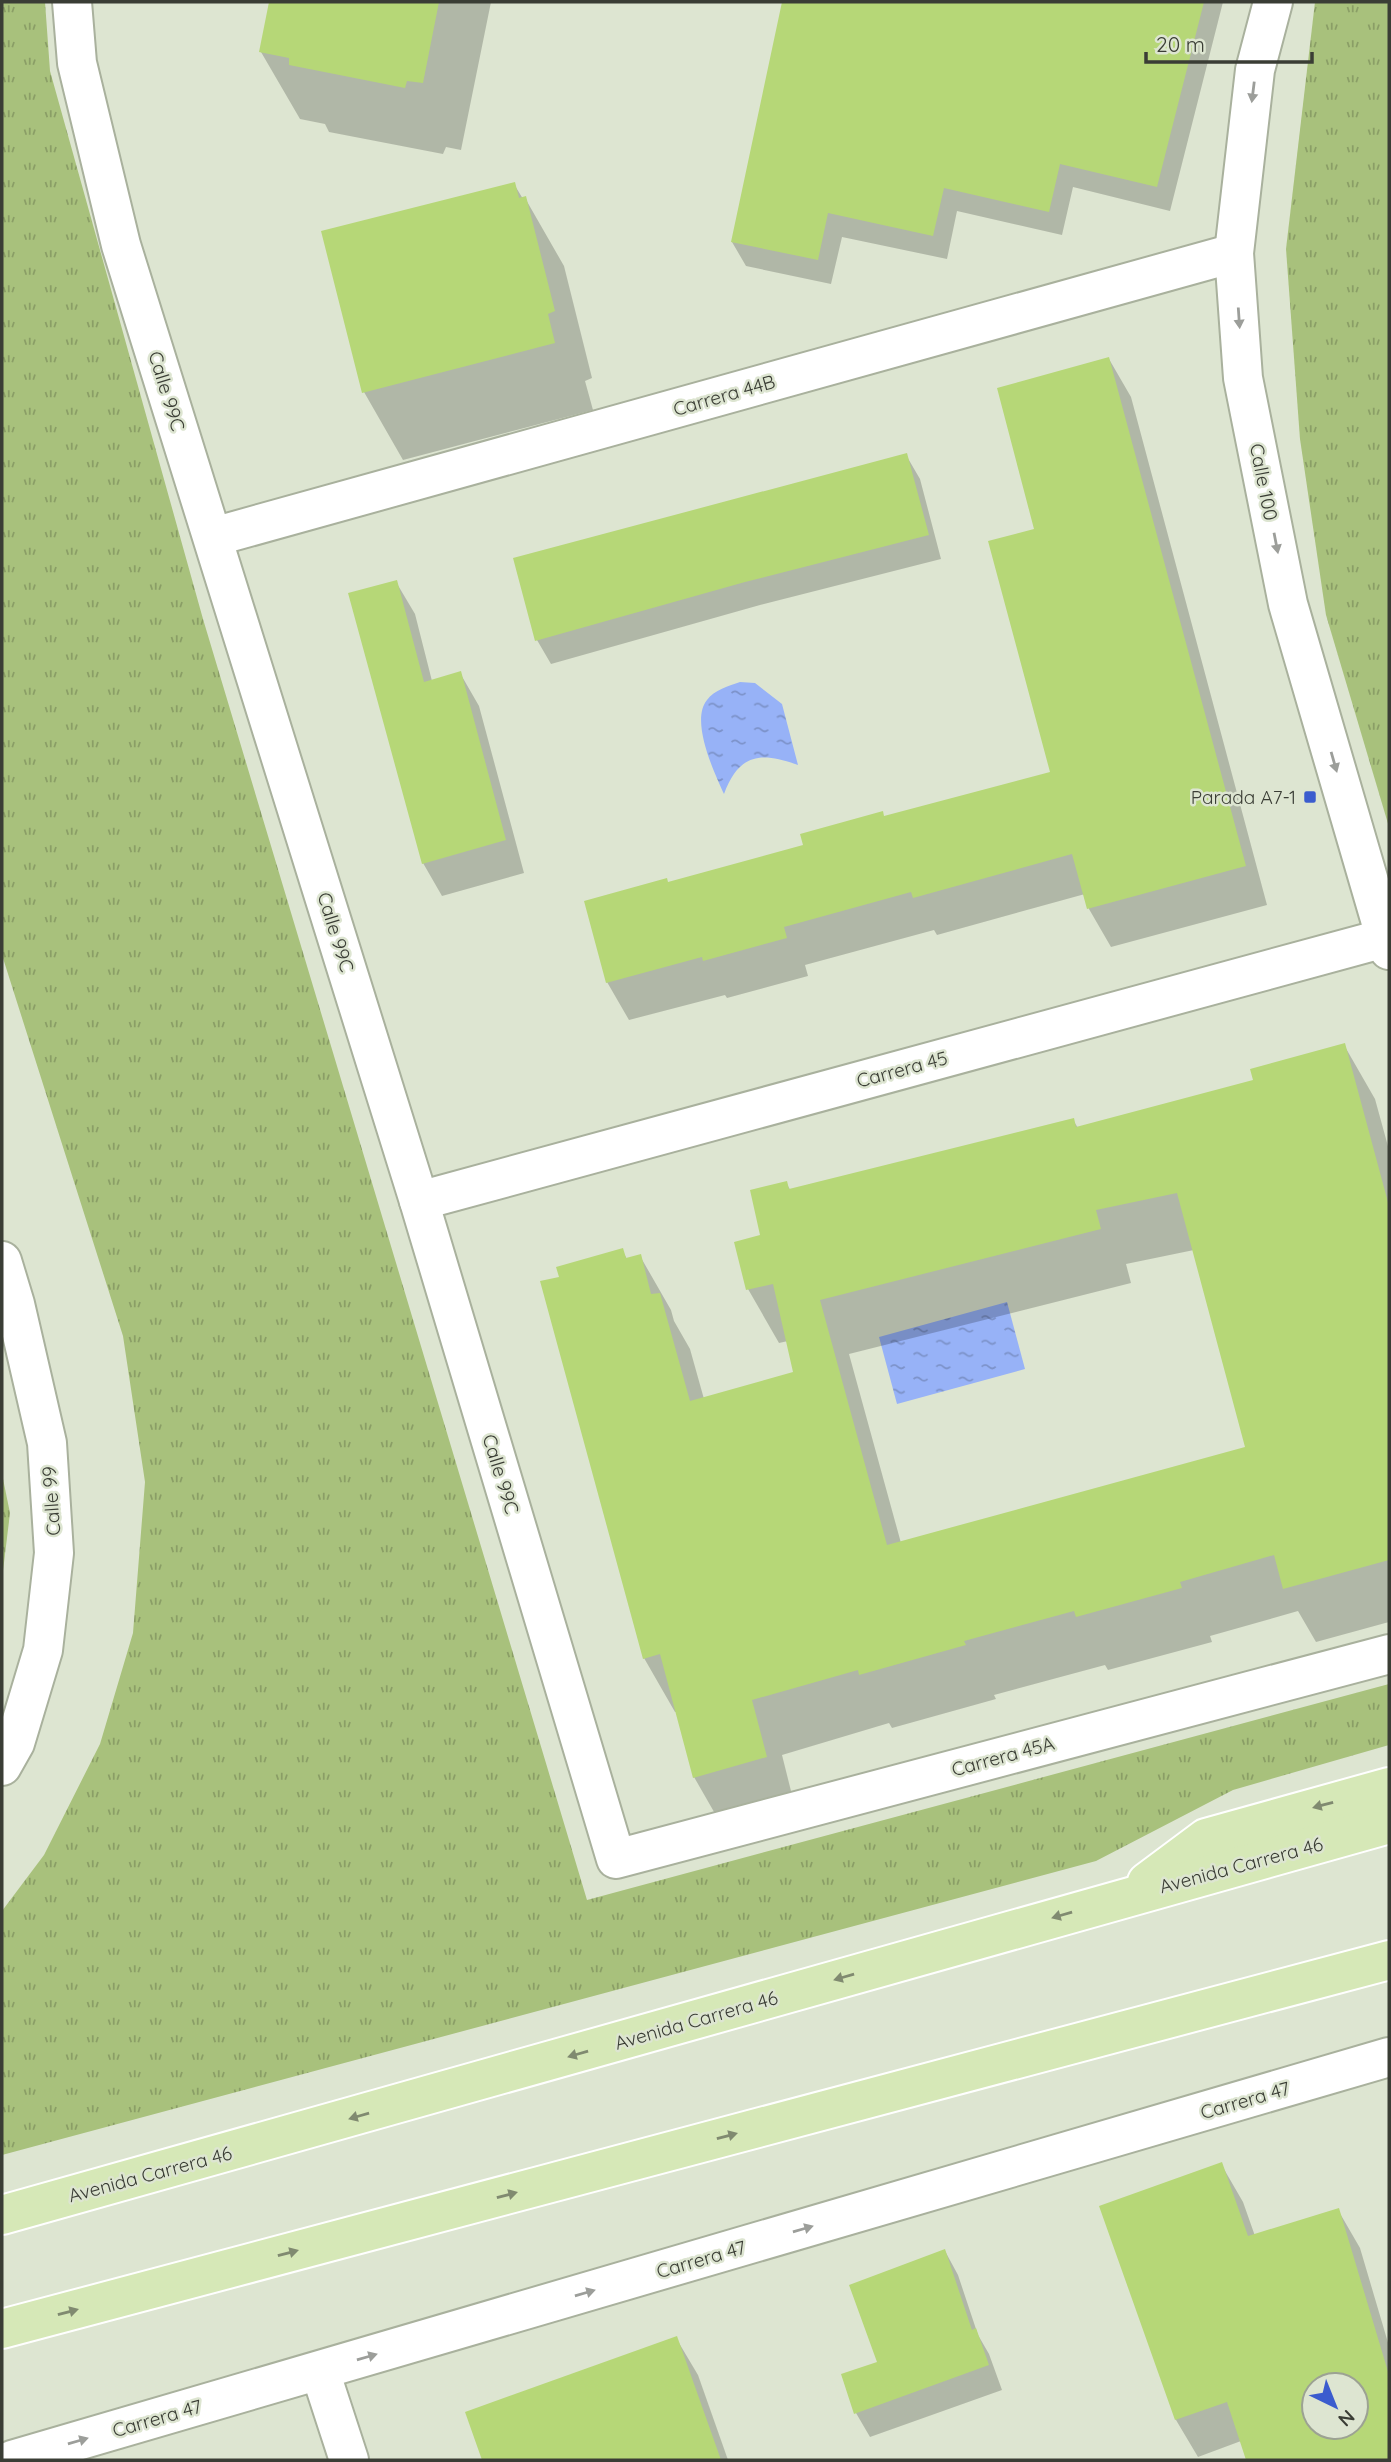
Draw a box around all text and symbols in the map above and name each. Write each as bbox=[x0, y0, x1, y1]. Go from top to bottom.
scale bar bbox=[1146, 21, 1312, 65]
text: 20 m bbox=[1156, 31, 1205, 57]
one-way arrow bbox=[1247, 81, 1258, 103]
one-way arrow bbox=[1234, 308, 1245, 330]
street label: Calle 99C bbox=[144, 348, 190, 434]
street label: Carrera 44B bbox=[670, 369, 778, 421]
street label: Calle 100 bbox=[1245, 441, 1283, 523]
one-way arrow bbox=[1271, 532, 1282, 554]
one-way arrow bbox=[1329, 752, 1340, 774]
place label: Parada A7-1 bbox=[1191, 785, 1296, 809]
marker: Parada A7-1 bbox=[1302, 789, 1318, 805]
street label: Calle 99C bbox=[313, 889, 359, 975]
street label: Carrera 45 bbox=[854, 1045, 950, 1093]
street label: Calle 99C bbox=[478, 1431, 524, 1517]
street label: Calle 99 bbox=[37, 1465, 65, 1537]
street label: Carrera 45A bbox=[949, 1731, 1057, 1781]
one-way arrow bbox=[1313, 1801, 1334, 1811]
street label: Avenida Carrera 46 bbox=[1156, 1832, 1326, 1898]
one-way arrow bbox=[1052, 1910, 1073, 1920]
one-way arrow bbox=[833, 1973, 854, 1983]
street label: Avenida Carrera 46 bbox=[612, 1985, 780, 2055]
one-way arrow bbox=[567, 2049, 588, 2059]
street label: Carrera 47 bbox=[1198, 2076, 1293, 2124]
one-way arrow bbox=[349, 2112, 370, 2122]
one-way arrow bbox=[716, 2130, 738, 2141]
street label: Avenida Carrera 46 bbox=[65, 2141, 235, 2207]
one-way arrow bbox=[497, 2189, 518, 2199]
one-way arrow bbox=[793, 2223, 814, 2233]
street label: Carrera 47 bbox=[654, 2235, 749, 2283]
one-way arrow bbox=[277, 2247, 299, 2258]
one-way arrow bbox=[575, 2287, 596, 2297]
one-way arrow bbox=[58, 2306, 79, 2316]
one-way arrow bbox=[356, 2351, 377, 2361]
north arrow bbox=[1300, 2371, 1370, 2441]
street label: Carrera 47 bbox=[110, 2394, 205, 2442]
text: N bbox=[1333, 2405, 1360, 2432]
one-way arrow bbox=[67, 2436, 88, 2446]

